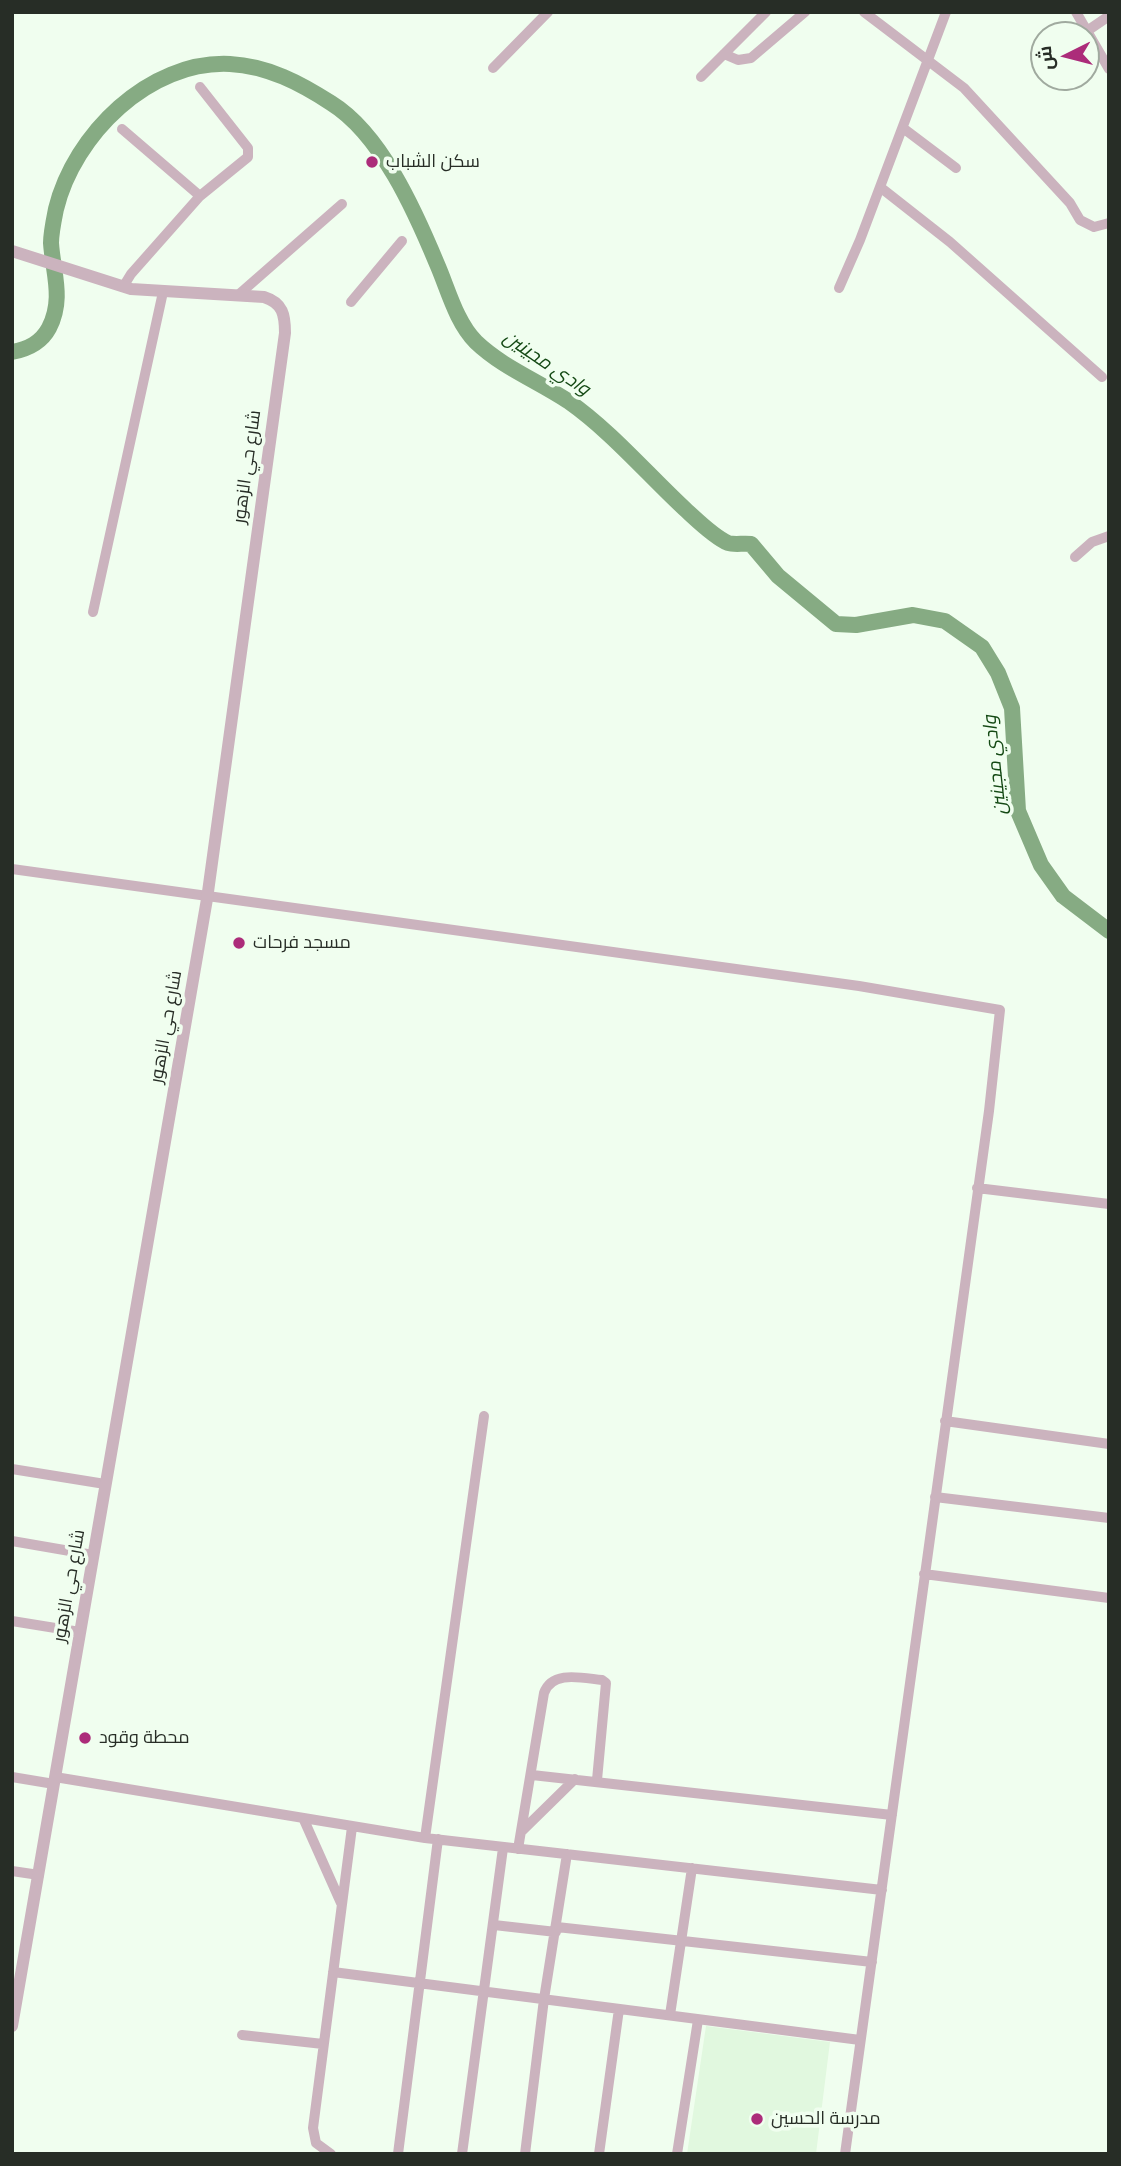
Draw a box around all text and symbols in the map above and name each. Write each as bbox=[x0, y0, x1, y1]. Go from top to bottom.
north arrow bbox=[1030, 21, 1100, 91]
text: ش bbox=[1033, 45, 1058, 71]
place label: سكن الشباب bbox=[386, 151, 480, 173]
marker: سكن الشباب bbox=[364, 154, 380, 170]
water label: وادي مجينين bbox=[498, 327, 594, 401]
street label: شارع حي الزهور bbox=[229, 409, 267, 525]
water label: وادي مجينين bbox=[979, 714, 1013, 816]
place label: مسجد فرحات bbox=[253, 932, 351, 954]
marker: مسجد فرحات bbox=[231, 935, 247, 951]
street label: شارع حي الزهور bbox=[146, 969, 188, 1085]
street label: شارع حي الزهور bbox=[49, 1528, 91, 1644]
place label: محطة وقود bbox=[99, 1727, 190, 1749]
marker: محطة وقود bbox=[77, 1730, 93, 1746]
place label: مدرسة الحسين bbox=[771, 2108, 881, 2130]
marker: مدرسة الحسين bbox=[749, 2111, 765, 2127]

